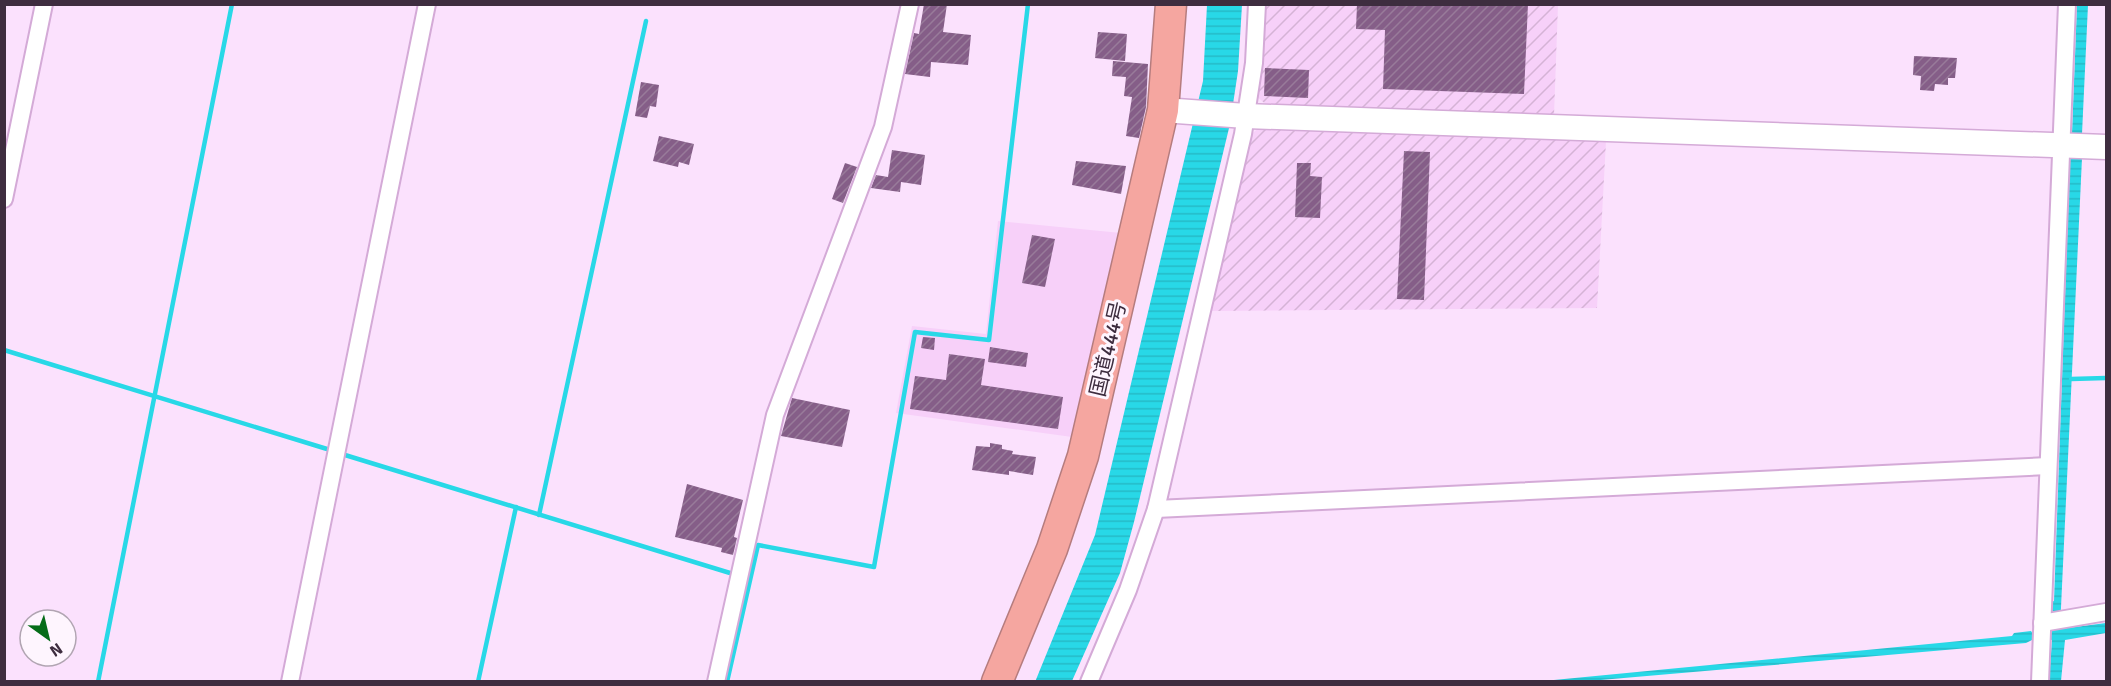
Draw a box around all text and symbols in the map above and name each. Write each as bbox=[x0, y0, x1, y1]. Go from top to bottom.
street label: 国道444号 bbox=[1084, 299, 1132, 399]
north arrow bbox=[18, 608, 78, 668]
text: N bbox=[46, 638, 66, 661]

